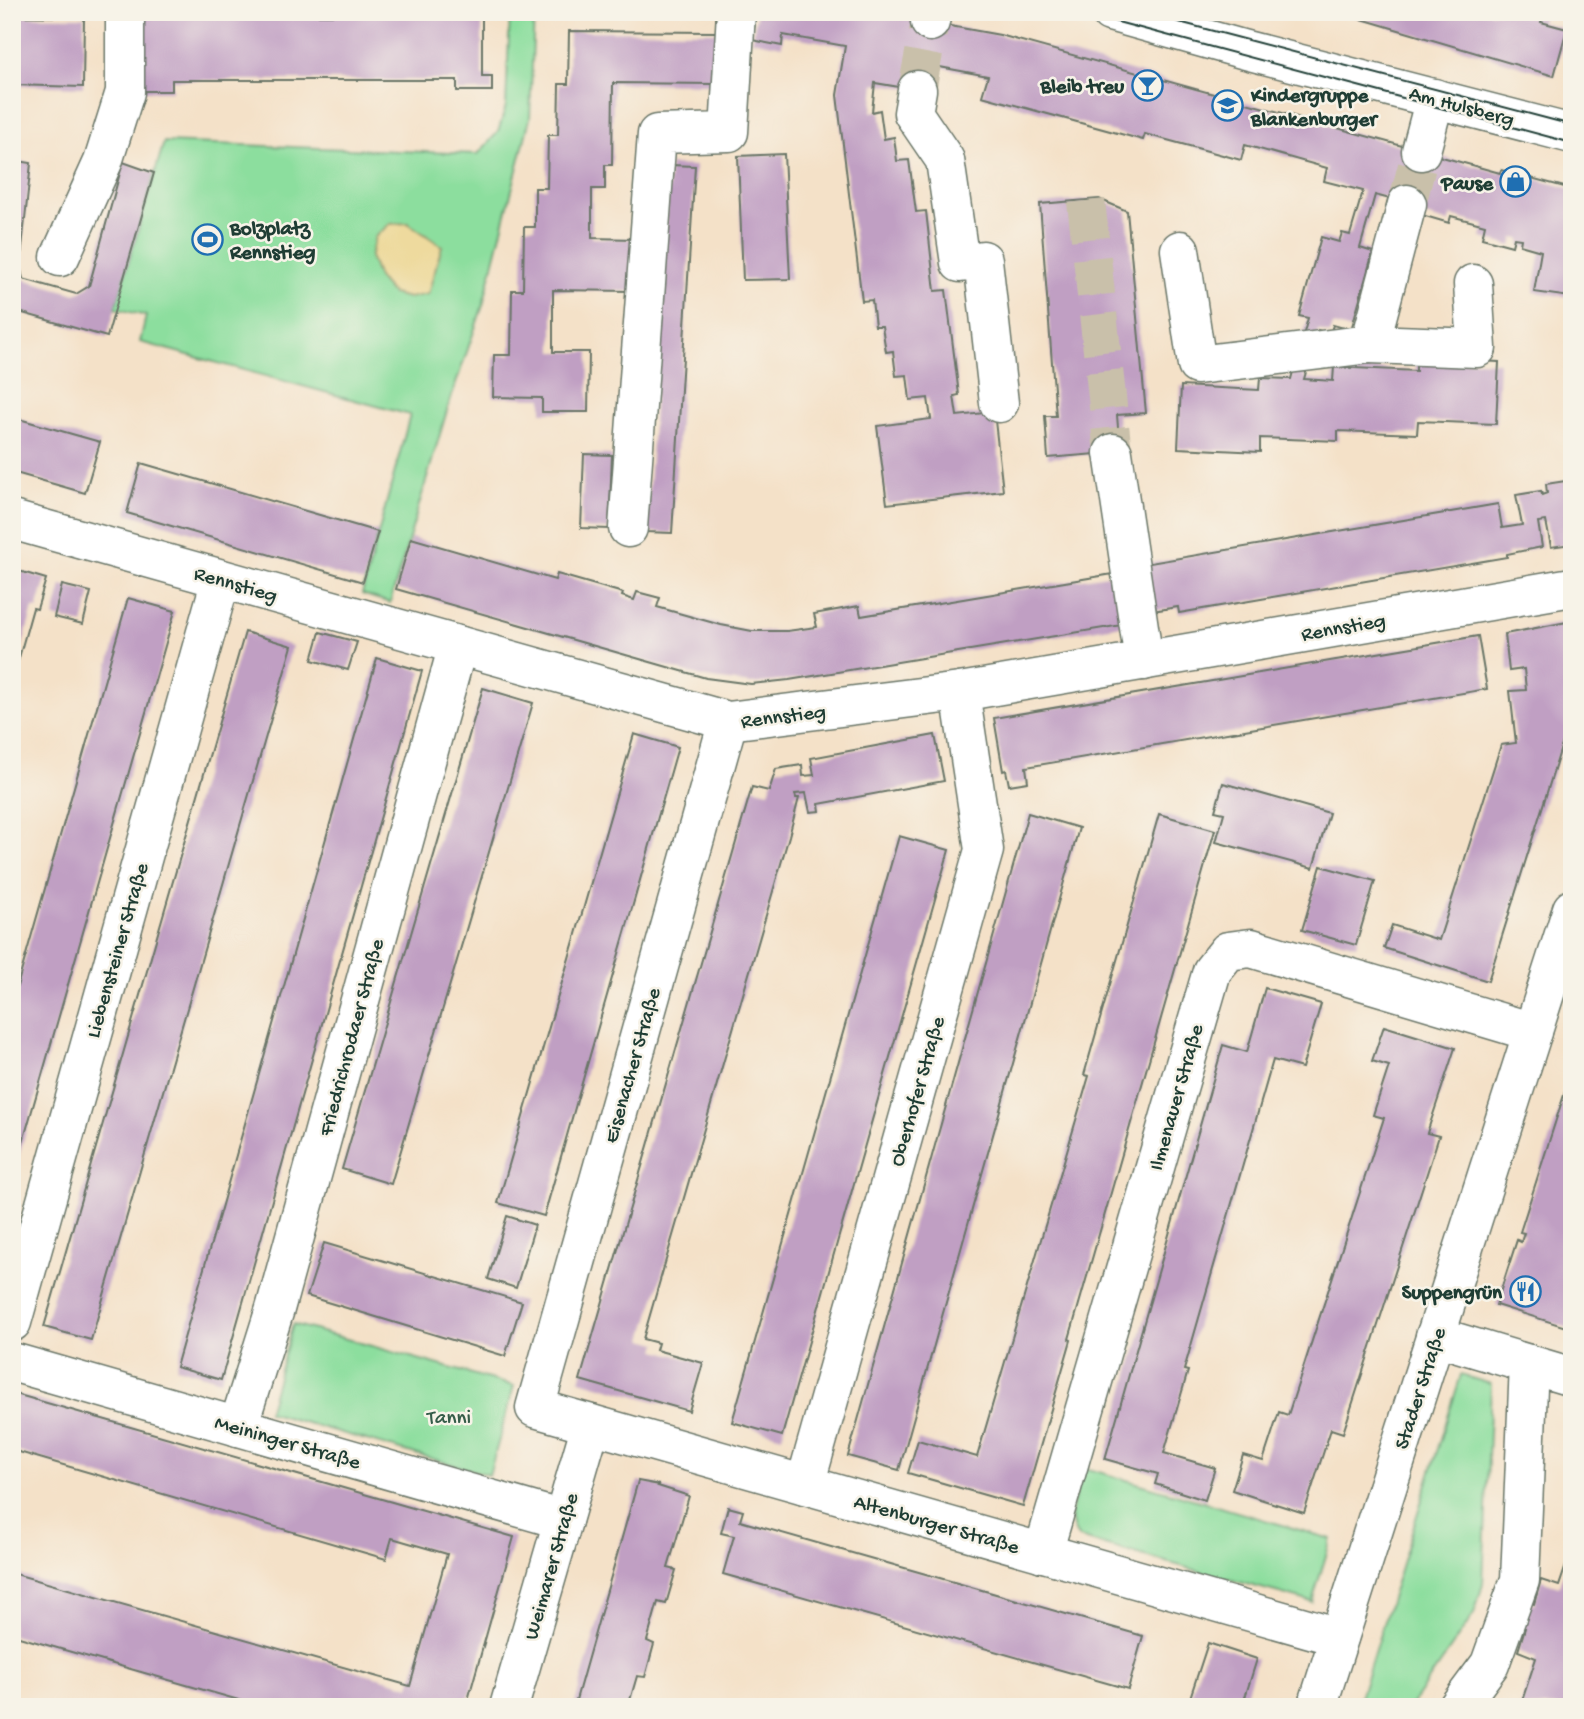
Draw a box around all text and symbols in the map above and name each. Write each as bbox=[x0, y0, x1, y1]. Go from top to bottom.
bar icon: Bleib treu bbox=[1130, 68, 1164, 102]
place label: Bleib treu bbox=[1039, 76, 1124, 101]
street label: Am Hulsberg bbox=[1406, 82, 1516, 134]
place label: Kindergruppe Blankenburger bbox=[1250, 85, 1379, 134]
school or university icon: Kindergruppe Blankenburger bbox=[1211, 89, 1245, 123]
shop icon: Pause bbox=[1499, 165, 1533, 199]
place label: Pause bbox=[1440, 173, 1494, 198]
place label: Bolzplatz Rennstieg bbox=[229, 218, 315, 267]
sports icon: Bolzplatz Rennstieg bbox=[190, 222, 224, 256]
street label: Rennstieg bbox=[191, 563, 280, 610]
street label: Rennstieg bbox=[1299, 610, 1388, 649]
street label: Rennstieg bbox=[740, 701, 827, 736]
street label: Liebensteiner Straße bbox=[82, 859, 157, 1041]
street label: Friedrichrodaer Straße bbox=[315, 936, 392, 1140]
street label: Eisenacher Straße bbox=[600, 984, 669, 1147]
street label: Oberhofer Straße bbox=[886, 1013, 953, 1170]
street label: Ilmenauer Straße bbox=[1146, 1021, 1212, 1174]
restaurant icon: Suppengrün bbox=[1508, 1274, 1542, 1308]
place label: Suppengrün bbox=[1402, 1282, 1503, 1307]
street label: Stader Straße bbox=[1391, 1324, 1454, 1453]
park label: Tanni bbox=[426, 1407, 471, 1432]
street label: Meininger Straße bbox=[211, 1412, 364, 1477]
street label: Weimarer Straße bbox=[520, 1490, 587, 1643]
street label: Altenburger Straße bbox=[850, 1491, 1023, 1562]

